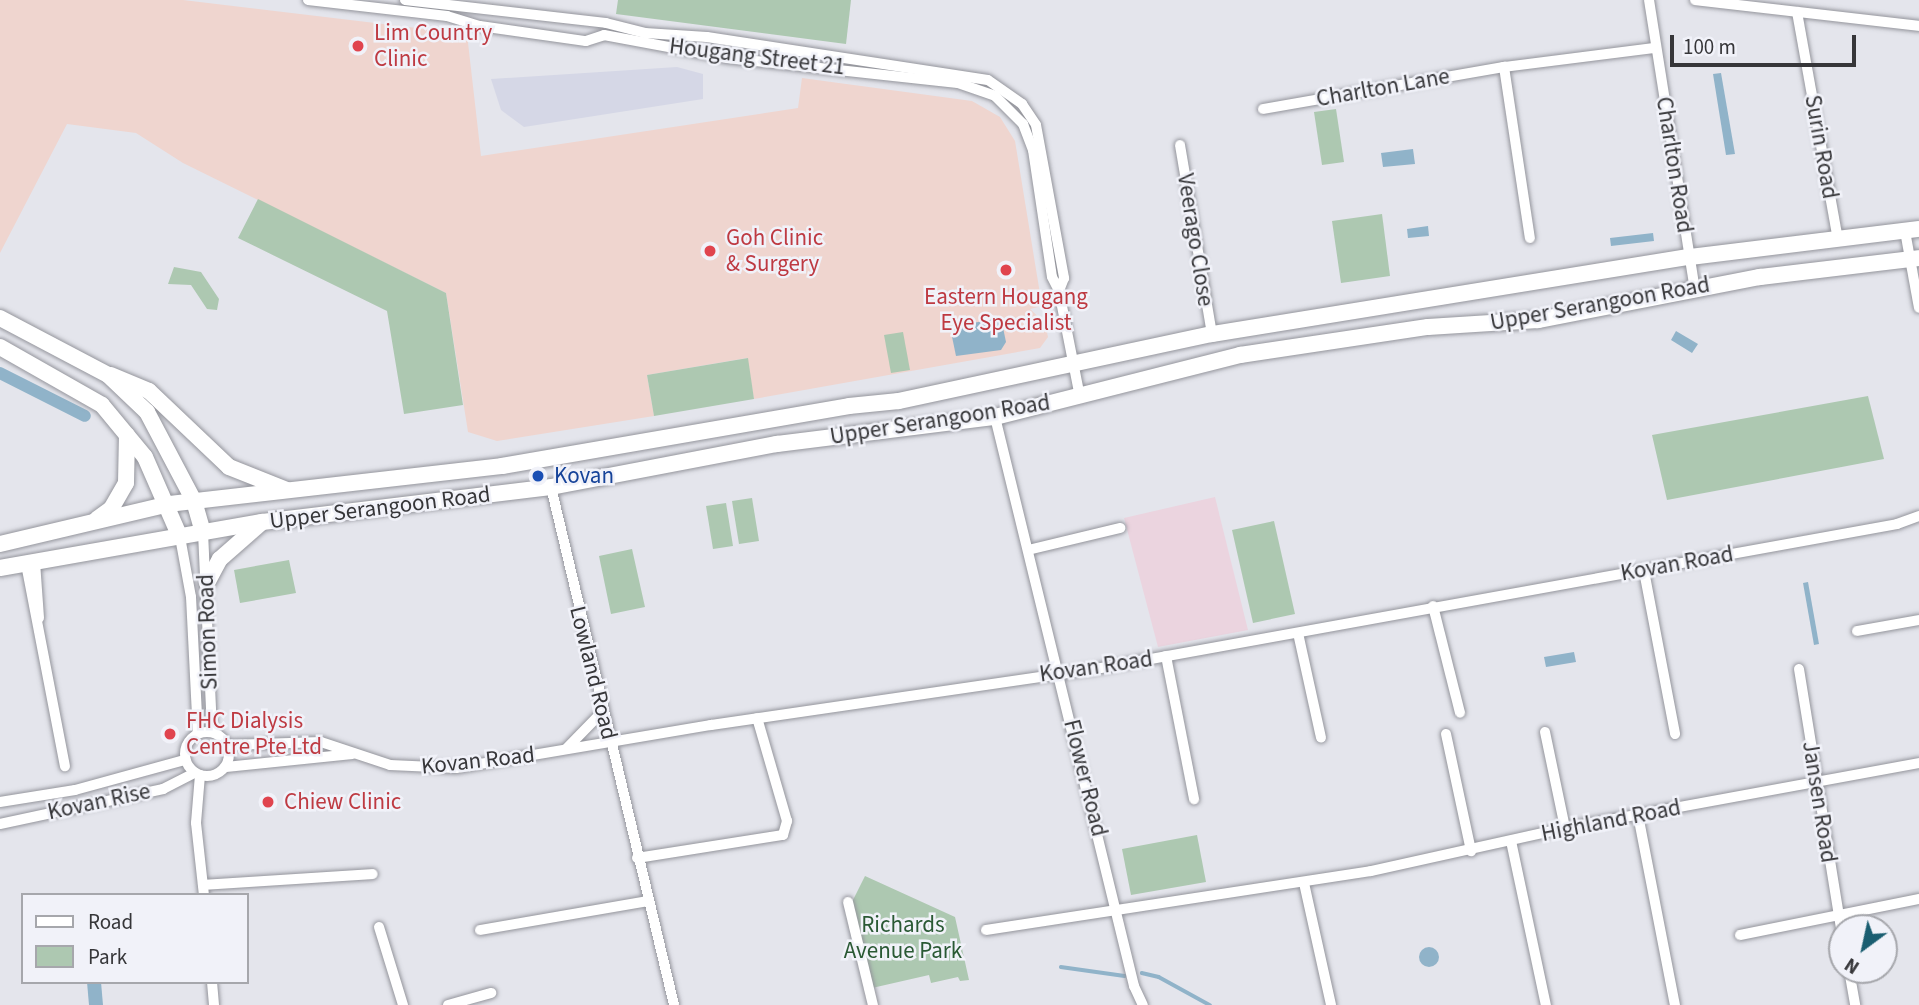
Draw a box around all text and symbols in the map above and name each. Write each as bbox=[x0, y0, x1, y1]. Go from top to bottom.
place label: Lim Country Clinic bbox=[374, 19, 492, 73]
scale bar bbox=[1674, 21, 1860, 65]
text: 100 m bbox=[1683, 32, 1736, 62]
street label: Hougang Street 21 bbox=[668, 33, 846, 81]
marker: Lim Country Clinic bbox=[348, 36, 368, 56]
street label: Charlton Lane bbox=[1314, 63, 1452, 113]
street label: Surin Road bbox=[1798, 93, 1844, 201]
street label: Charlton Road bbox=[1650, 95, 1698, 235]
street label: Veerago Close bbox=[1171, 172, 1219, 308]
place label: Goh Clinic & Surgery bbox=[726, 224, 823, 278]
marker: Goh Clinic & Surgery bbox=[700, 241, 720, 261]
marker: Eastern Hougang Eye Specialist bbox=[996, 260, 1016, 280]
street label: Upper Serangoon Road bbox=[1488, 271, 1712, 337]
place label: Eastern Hougang Eye Specialist bbox=[924, 283, 1088, 337]
street label: Upper Serangoon Road bbox=[828, 389, 1052, 451]
place label: Kovan bbox=[554, 462, 614, 490]
marker: Kovan bbox=[528, 466, 548, 486]
street label: Upper Serangoon Road bbox=[268, 481, 492, 535]
street label: Kovan Road bbox=[1618, 541, 1736, 587]
street label: Simon Road bbox=[192, 574, 224, 690]
street label: Lowland Road bbox=[563, 603, 623, 743]
street label: Kovan Road bbox=[1038, 645, 1154, 689]
place label: FHC Dialysis Centre Pte Ltd bbox=[186, 707, 322, 761]
street label: Flower Road bbox=[1057, 717, 1113, 839]
marker: FHC Dialysis Centre Pte Ltd bbox=[160, 724, 180, 744]
street label: Jansen Road bbox=[1796, 739, 1842, 865]
street label: Kovan Road bbox=[420, 741, 536, 781]
street label: Kovan Rise bbox=[45, 778, 153, 826]
place label: Chiew Clinic bbox=[284, 788, 401, 816]
marker: Chiew Clinic bbox=[258, 792, 278, 812]
street label: Highland Road bbox=[1539, 794, 1683, 848]
legend bbox=[21, 893, 248, 984]
text: Road bbox=[88, 907, 133, 937]
park label: Richards Avenue Park bbox=[844, 911, 962, 965]
north arrow bbox=[1828, 914, 1898, 984]
text: Park bbox=[88, 942, 127, 972]
text: N bbox=[1840, 951, 1865, 980]

